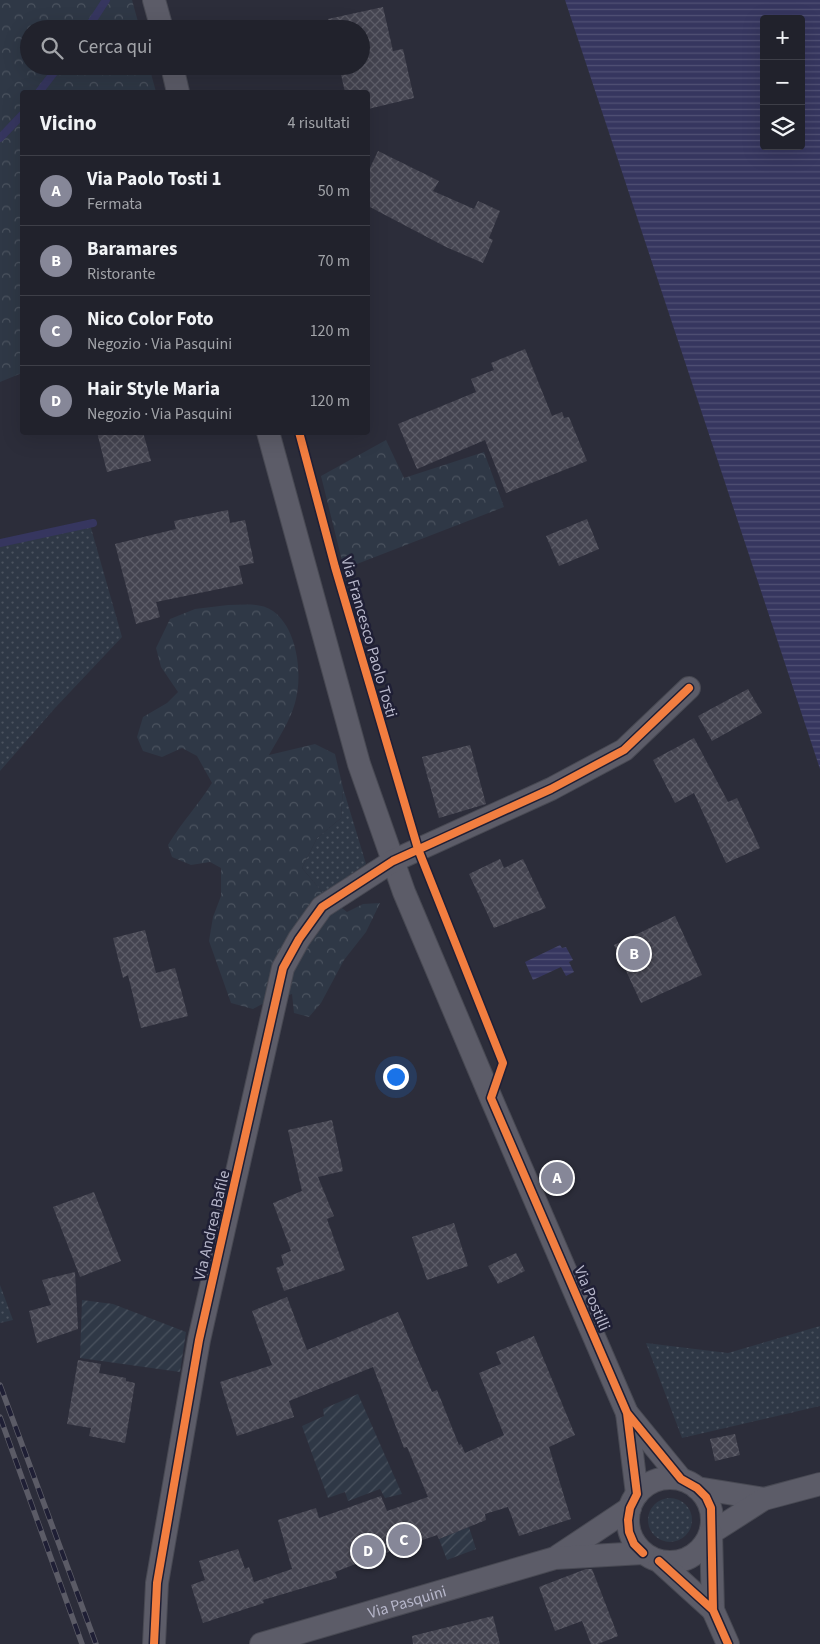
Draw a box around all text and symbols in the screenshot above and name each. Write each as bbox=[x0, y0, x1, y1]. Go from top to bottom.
map controls bbox=[760, 15, 805, 150]
button: + bbox=[760, 15, 805, 60]
search box bbox=[20, 20, 370, 75]
icon: search bbox=[38, 34, 66, 62]
text: Cerca qui bbox=[78, 34, 152, 61]
button: − bbox=[760, 60, 805, 105]
button: layers bbox=[760, 105, 805, 150]
text: Vicino bbox=[40, 108, 97, 138]
text: 4 risultati bbox=[288, 112, 350, 134]
text: Via Paolo Tosti 1 bbox=[87, 166, 222, 193]
text: A bbox=[51, 180, 61, 202]
text: 50 m bbox=[318, 180, 350, 202]
text: Fermata bbox=[87, 193, 142, 215]
text: Baramares bbox=[87, 236, 177, 263]
text: B bbox=[51, 250, 61, 272]
text: 70 m bbox=[318, 250, 350, 272]
text: Ristorante bbox=[87, 263, 155, 285]
text: Nico Color Foto bbox=[87, 306, 214, 333]
text: C bbox=[51, 320, 61, 342]
text: 120 m bbox=[310, 320, 350, 342]
text: Negozio · Via Pasquini bbox=[87, 333, 232, 355]
text: Hair Style Maria bbox=[87, 376, 220, 403]
text: D bbox=[51, 390, 61, 412]
text: 120 m bbox=[310, 390, 350, 412]
text: Negozio · Via Pasquini bbox=[87, 403, 232, 425]
street label: Via Francesco Paolo Tosti bbox=[336, 554, 403, 720]
pin: B bbox=[618, 935, 650, 973]
your location bbox=[383, 1064, 409, 1090]
pin: A bbox=[541, 1159, 573, 1197]
street label: Via Andrea Bafile bbox=[189, 1168, 235, 1282]
street label: Via Postilli bbox=[569, 1263, 616, 1334]
pin: C bbox=[388, 1521, 420, 1559]
pin: D bbox=[352, 1532, 384, 1570]
street label: Via Pasquini bbox=[365, 1580, 449, 1624]

